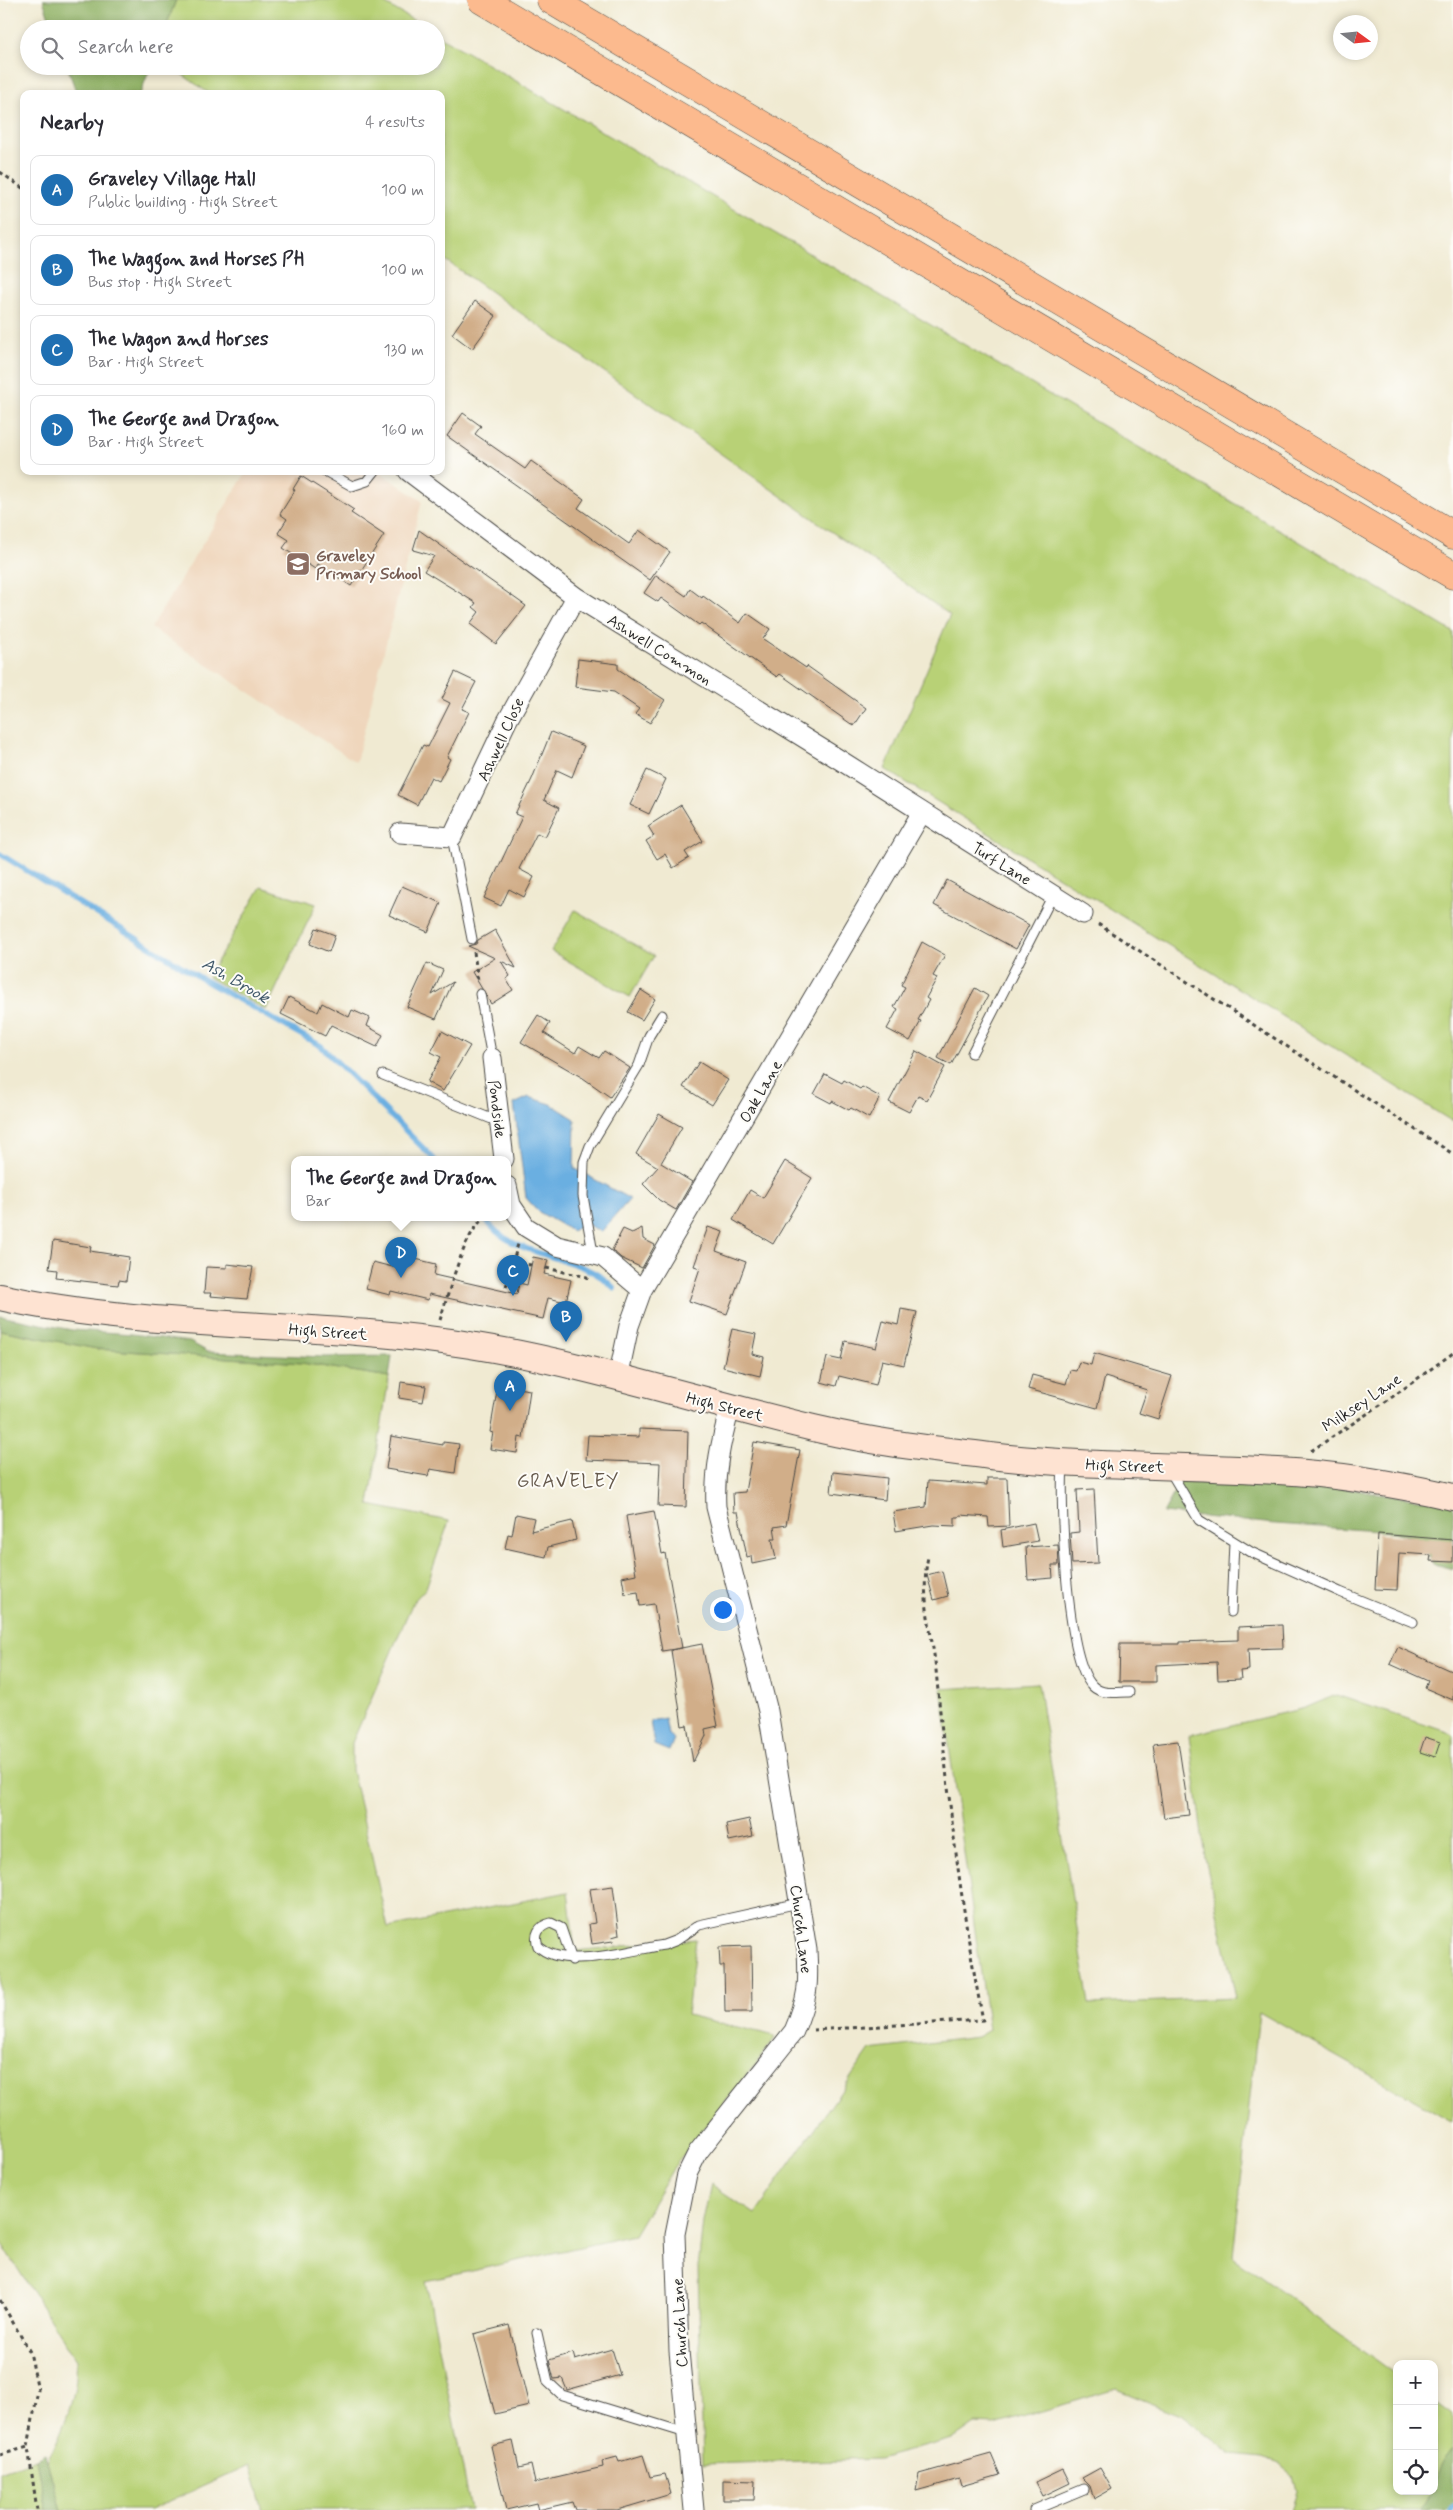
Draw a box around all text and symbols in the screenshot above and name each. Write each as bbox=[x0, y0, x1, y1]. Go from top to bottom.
north arrow bbox=[1333, 15, 1378, 60]
search box bbox=[20, 20, 445, 75]
icon: search bbox=[38, 34, 66, 62]
text: Search here bbox=[78, 35, 174, 60]
text: Nearby bbox=[40, 109, 104, 137]
text: 4 results bbox=[365, 112, 425, 133]
text: Graveley Village Hall bbox=[88, 167, 255, 192]
text: A bbox=[52, 180, 62, 201]
text: 100 m bbox=[381, 180, 424, 201]
text: Public building · High Street bbox=[88, 192, 278, 213]
text: The Waggon and Horses PH bbox=[88, 247, 304, 272]
text: B bbox=[52, 260, 62, 281]
text: 100 m bbox=[381, 260, 424, 281]
text: Bus stop · High Street bbox=[88, 272, 232, 293]
text: The Wagon and Horses bbox=[88, 327, 268, 352]
text: C bbox=[51, 340, 63, 361]
text: 130 m bbox=[383, 340, 424, 361]
text: Bar · High Street bbox=[88, 352, 204, 373]
text: The George and Dragon bbox=[88, 407, 279, 432]
text: D bbox=[51, 420, 63, 441]
text: 160 m bbox=[381, 420, 424, 441]
text: Bar · High Street bbox=[88, 432, 204, 453]
place label: Graveley Primary School bbox=[316, 546, 422, 585]
school or university icon: Graveley Primary School bbox=[285, 551, 311, 577]
street label: Ashwell Common bbox=[603, 610, 715, 691]
street label: Ashwell Close bbox=[473, 694, 530, 785]
street label: Turf Lane bbox=[968, 838, 1035, 891]
water label: Ash Brook bbox=[197, 952, 274, 1010]
street label: Oak Lane bbox=[735, 1056, 788, 1127]
street label: Pondside bbox=[483, 1079, 511, 1140]
popup bbox=[291, 1156, 511, 1221]
text: The George and Dragon bbox=[306, 1166, 496, 1191]
text: Bar bbox=[306, 1191, 331, 1212]
pin: D bbox=[385, 1237, 417, 1278]
pin: C bbox=[497, 1255, 529, 1296]
pin: B bbox=[550, 1301, 582, 1342]
street label: High Street bbox=[288, 1319, 369, 1347]
street label: Milksey Lane bbox=[1318, 1369, 1406, 1437]
pin: A bbox=[494, 1370, 526, 1411]
street label: High Street bbox=[684, 1388, 766, 1428]
street label: High Street bbox=[1085, 1455, 1165, 1479]
district label: GRAVELEY bbox=[517, 1469, 619, 1494]
your location bbox=[710, 1597, 736, 1623]
street label: Church Lane bbox=[785, 1884, 816, 1975]
street label: Church Lane bbox=[668, 2278, 693, 2368]
map controls bbox=[1393, 2360, 1438, 2495]
button: + bbox=[1393, 2360, 1438, 2405]
button: − bbox=[1393, 2405, 1438, 2450]
button: locate bbox=[1393, 2450, 1438, 2495]

